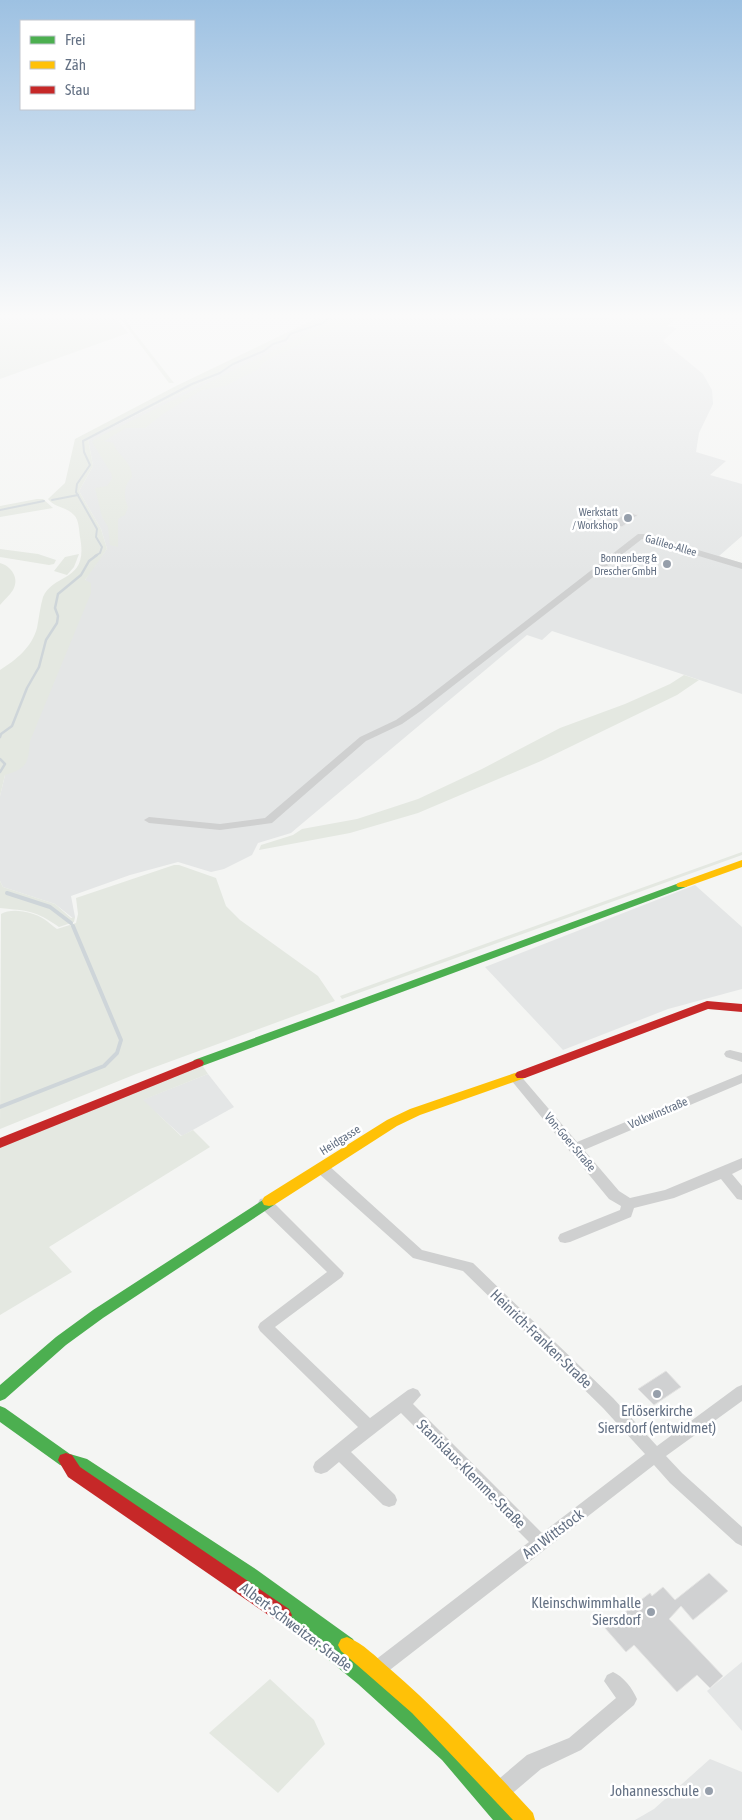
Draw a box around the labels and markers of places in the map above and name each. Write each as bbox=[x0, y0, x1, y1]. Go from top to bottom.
place label: Werkstatt / Workshop bbox=[572, 506, 618, 531]
marker: Werkstatt / Workshop bbox=[622, 512, 634, 524]
place label: Bonnenberg & Drescher GmbH bbox=[594, 552, 657, 577]
marker: Bonnenberg & Drescher GmbH bbox=[661, 558, 673, 570]
marker: Erlöserkirche Siersdorf (entwidmet) bbox=[651, 1388, 663, 1400]
place label: Erlöserkirche Siersdorf (entwidmet) bbox=[598, 1402, 716, 1436]
place label: Kleinschwimmhalle Siersdorf bbox=[531, 1594, 641, 1628]
marker: Kleinschwimmhalle Siersdorf bbox=[645, 1606, 657, 1618]
place label: Johannesschule bbox=[610, 1782, 699, 1799]
marker: Johannesschule bbox=[703, 1785, 715, 1797]

